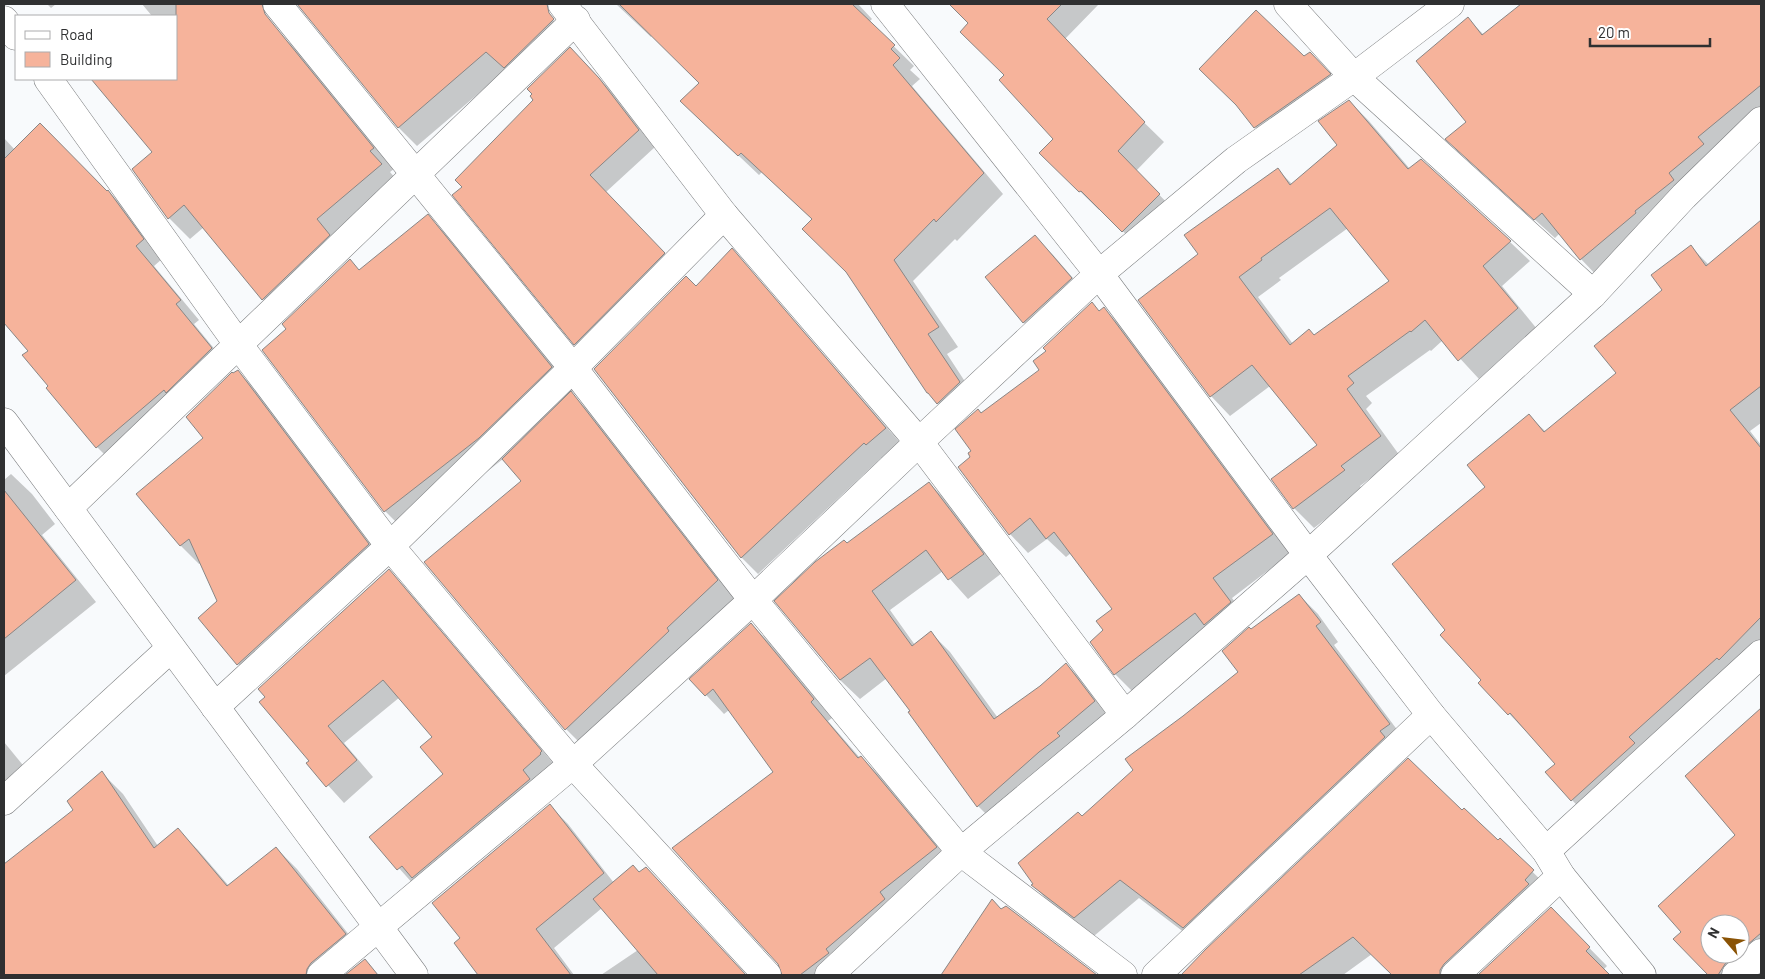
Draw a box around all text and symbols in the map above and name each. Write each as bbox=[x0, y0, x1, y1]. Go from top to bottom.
legend bbox=[15, 15, 178, 80]
scale bar bbox=[1590, 15, 1710, 47]
text: 20 m bbox=[1598, 23, 1630, 41]
text: Road bbox=[60, 25, 93, 43]
text: Building bbox=[60, 50, 113, 68]
north arrow bbox=[1700, 914, 1750, 964]
text: N bbox=[1703, 925, 1723, 941]

